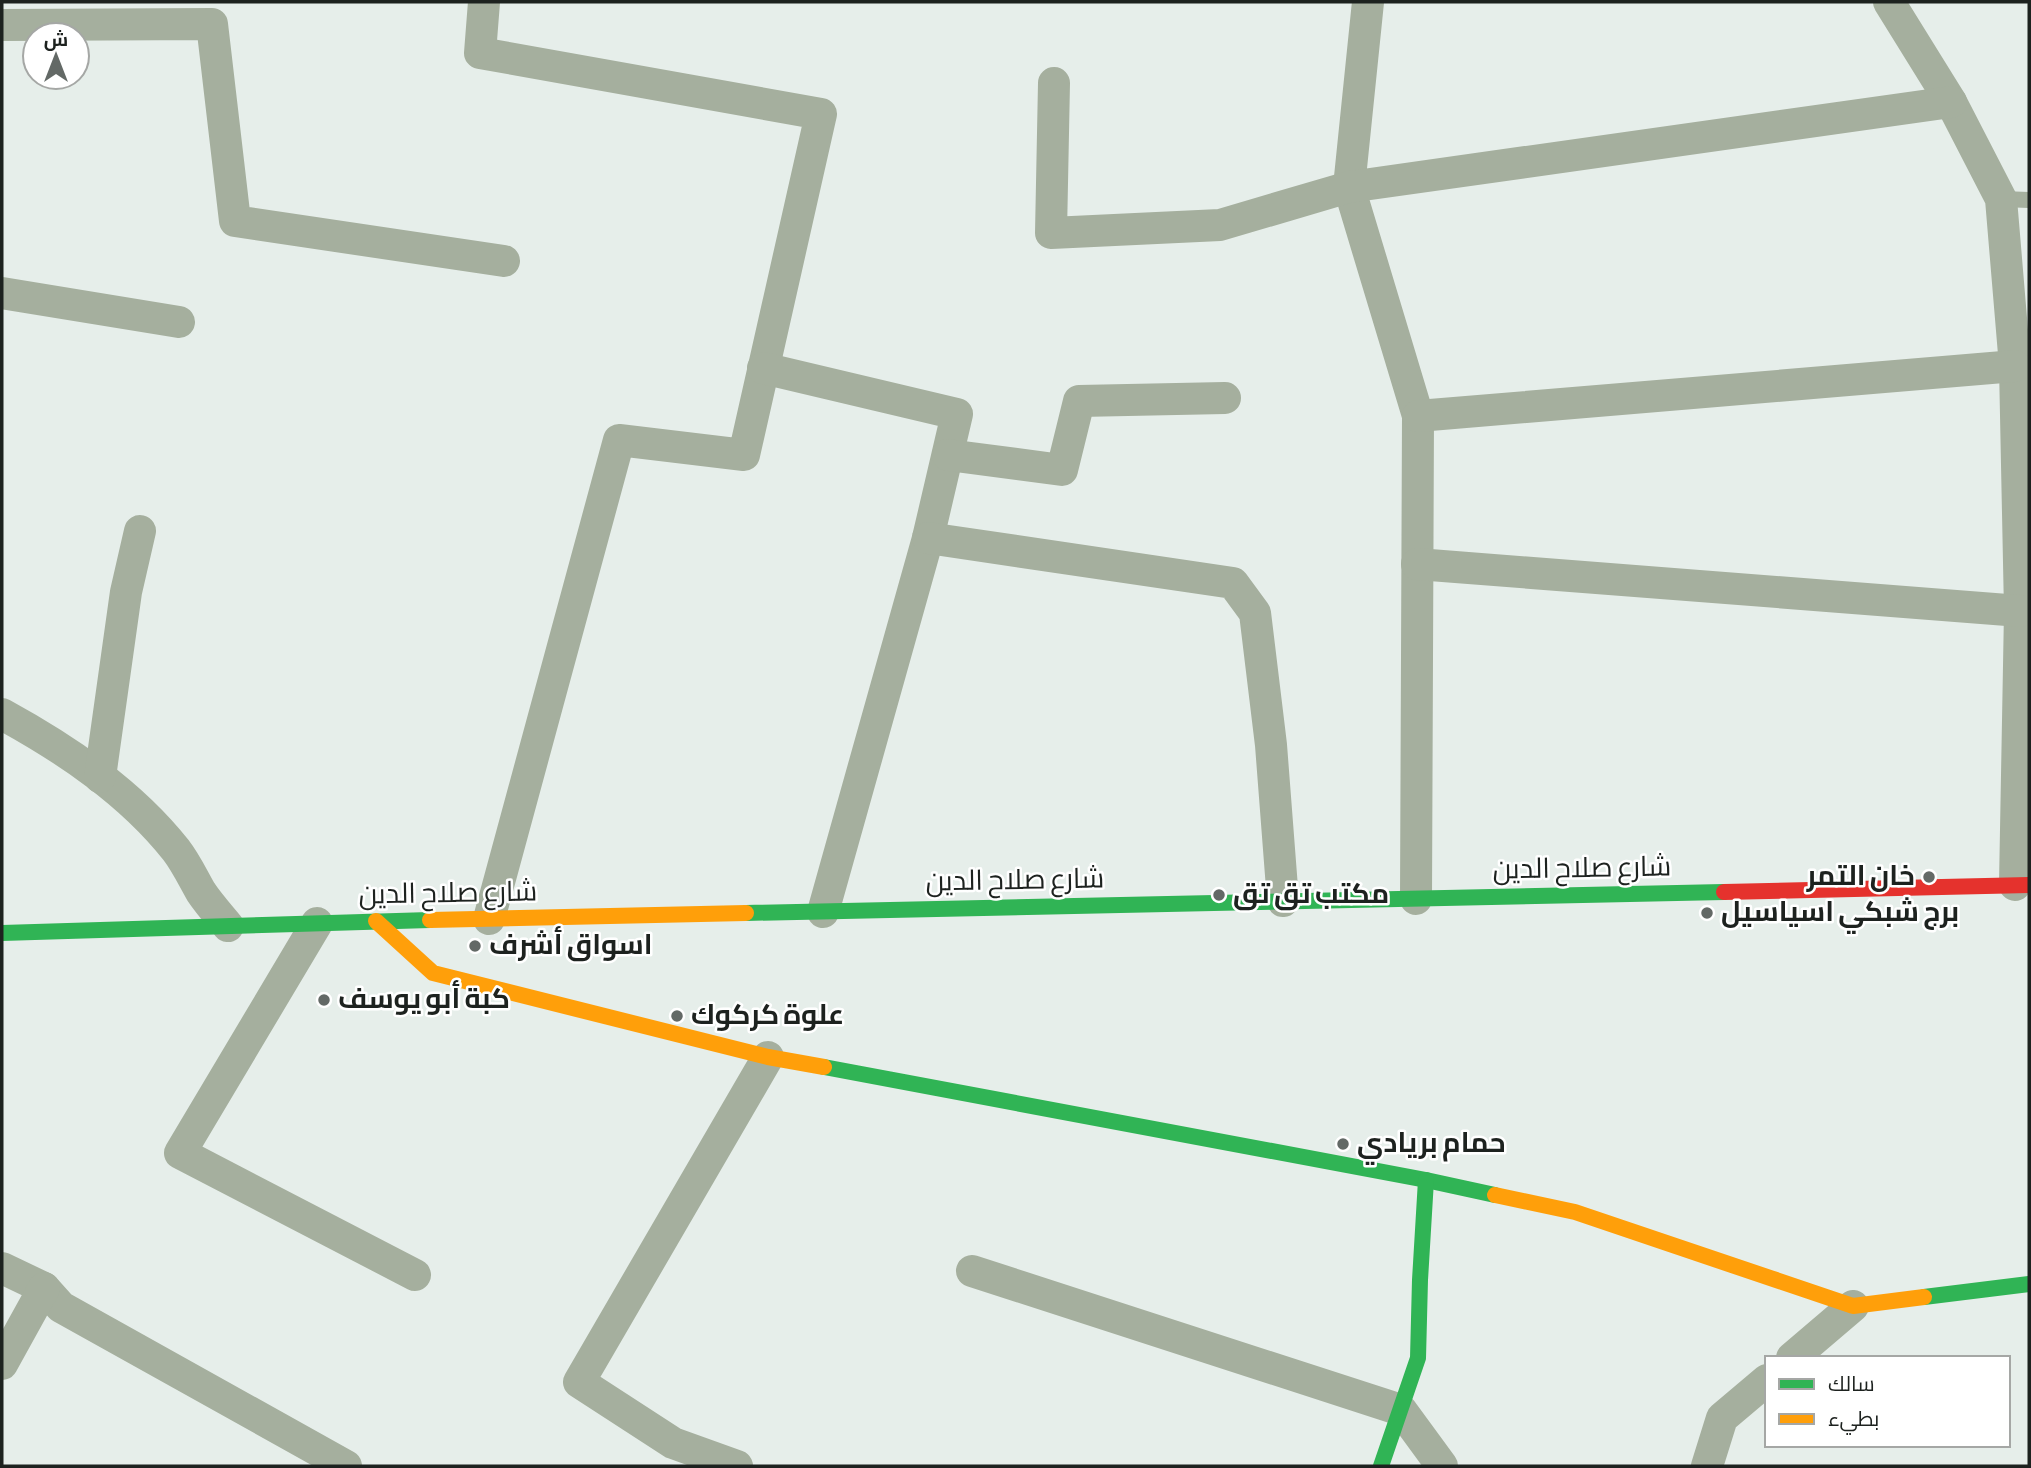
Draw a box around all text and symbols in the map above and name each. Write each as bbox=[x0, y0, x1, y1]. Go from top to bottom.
north arrow bbox=[21, 21, 91, 91]
text: ش bbox=[44, 30, 68, 51]
street label: شارع صلاح الدين bbox=[1492, 852, 1672, 888]
place label: خان التمر bbox=[1806, 863, 1915, 892]
street label: شارع صلاح الدين bbox=[925, 864, 1105, 900]
marker: خان التمر bbox=[1921, 869, 1937, 885]
street label: شارع صلاح الدين bbox=[358, 877, 538, 913]
place label: مکتب تق تق bbox=[1233, 881, 1389, 911]
marker: مکتب تق تق bbox=[1211, 887, 1227, 903]
place label: برج شبکي اسیاسیل bbox=[1721, 897, 1959, 934]
marker: برج شبکي اسیاسیل bbox=[1699, 905, 1715, 921]
place label: اسواق أشرف bbox=[489, 926, 653, 962]
marker: اسواق أشرف bbox=[467, 938, 483, 954]
place label: كبة أبو يوسف bbox=[338, 980, 510, 1015]
marker: كبة أبو يوسف bbox=[316, 992, 332, 1008]
place label: علوة كركوك bbox=[691, 1002, 844, 1031]
marker: علوة كركوك bbox=[669, 1008, 685, 1024]
place label: حمام بريادي bbox=[1357, 1130, 1506, 1165]
marker: حمام بريادي bbox=[1335, 1136, 1351, 1152]
legend bbox=[1765, 1356, 2010, 1447]
text: سالك bbox=[1828, 1374, 1875, 1395]
text: بطيء bbox=[1828, 1409, 1879, 1435]

